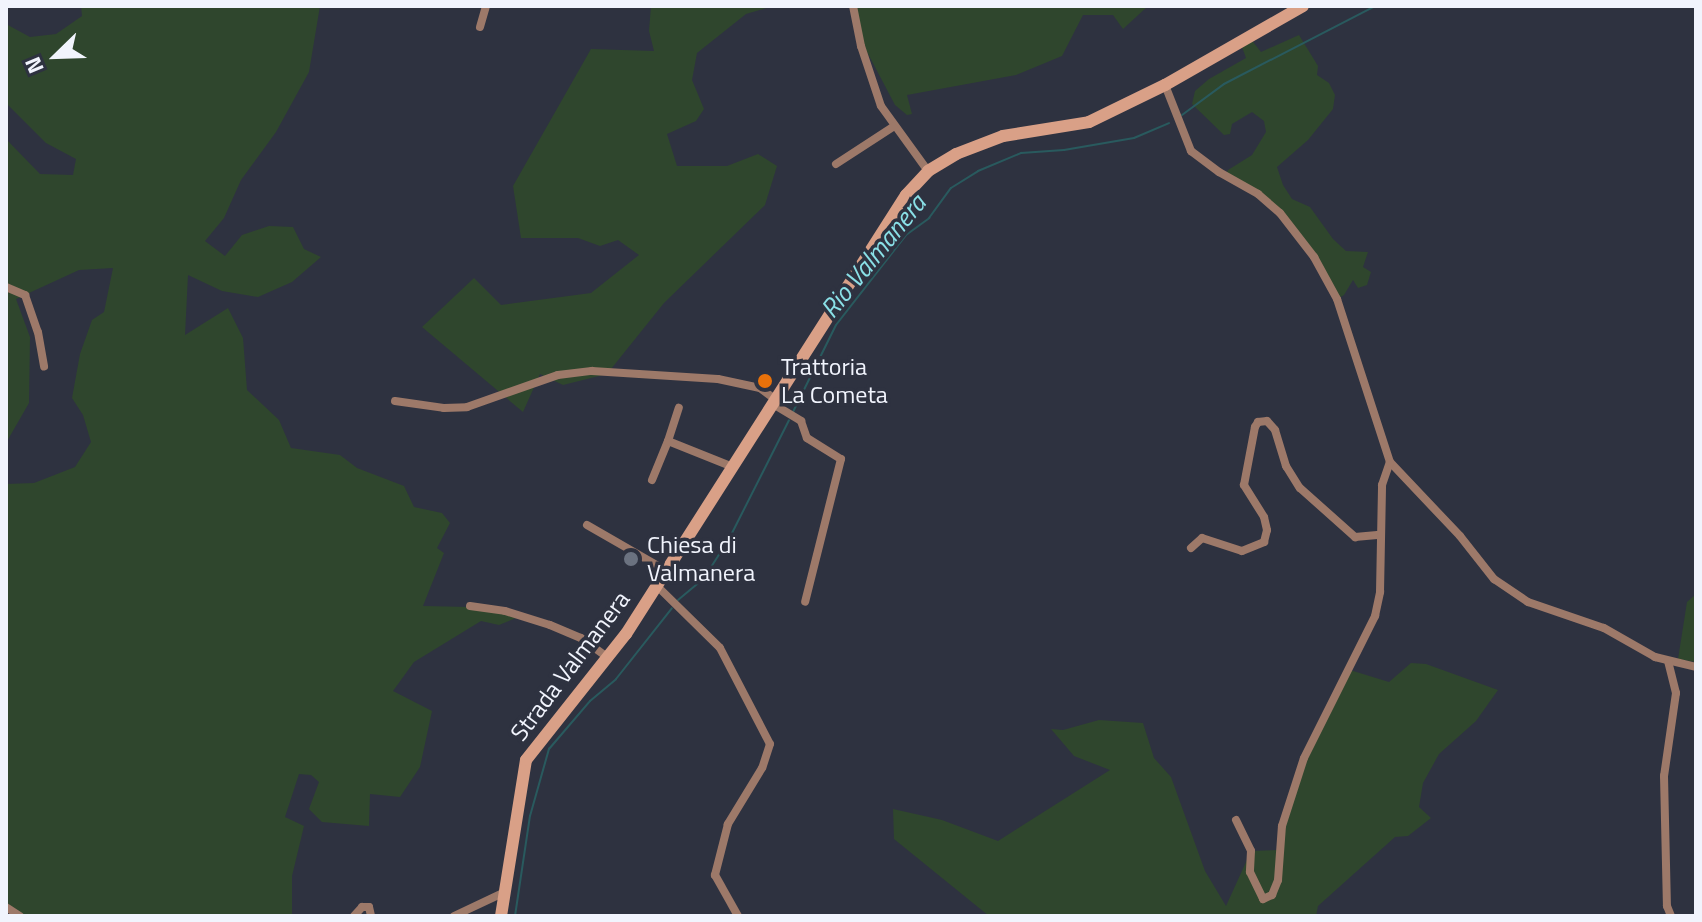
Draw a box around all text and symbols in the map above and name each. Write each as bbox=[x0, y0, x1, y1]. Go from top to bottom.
north arrow bbox=[16, 16, 96, 96]
text: N bbox=[15, 52, 53, 79]
water label: Rio Valmanera bbox=[814, 188, 932, 324]
place label: Trattoria La Cometa bbox=[781, 353, 888, 409]
marker: Trattoria La Cometa bbox=[756, 372, 774, 390]
place label: Chiesa di Valmanera bbox=[647, 531, 755, 587]
marker: Chiesa di Valmanera bbox=[622, 550, 640, 568]
street label: Strada Valmanera bbox=[504, 586, 636, 746]

